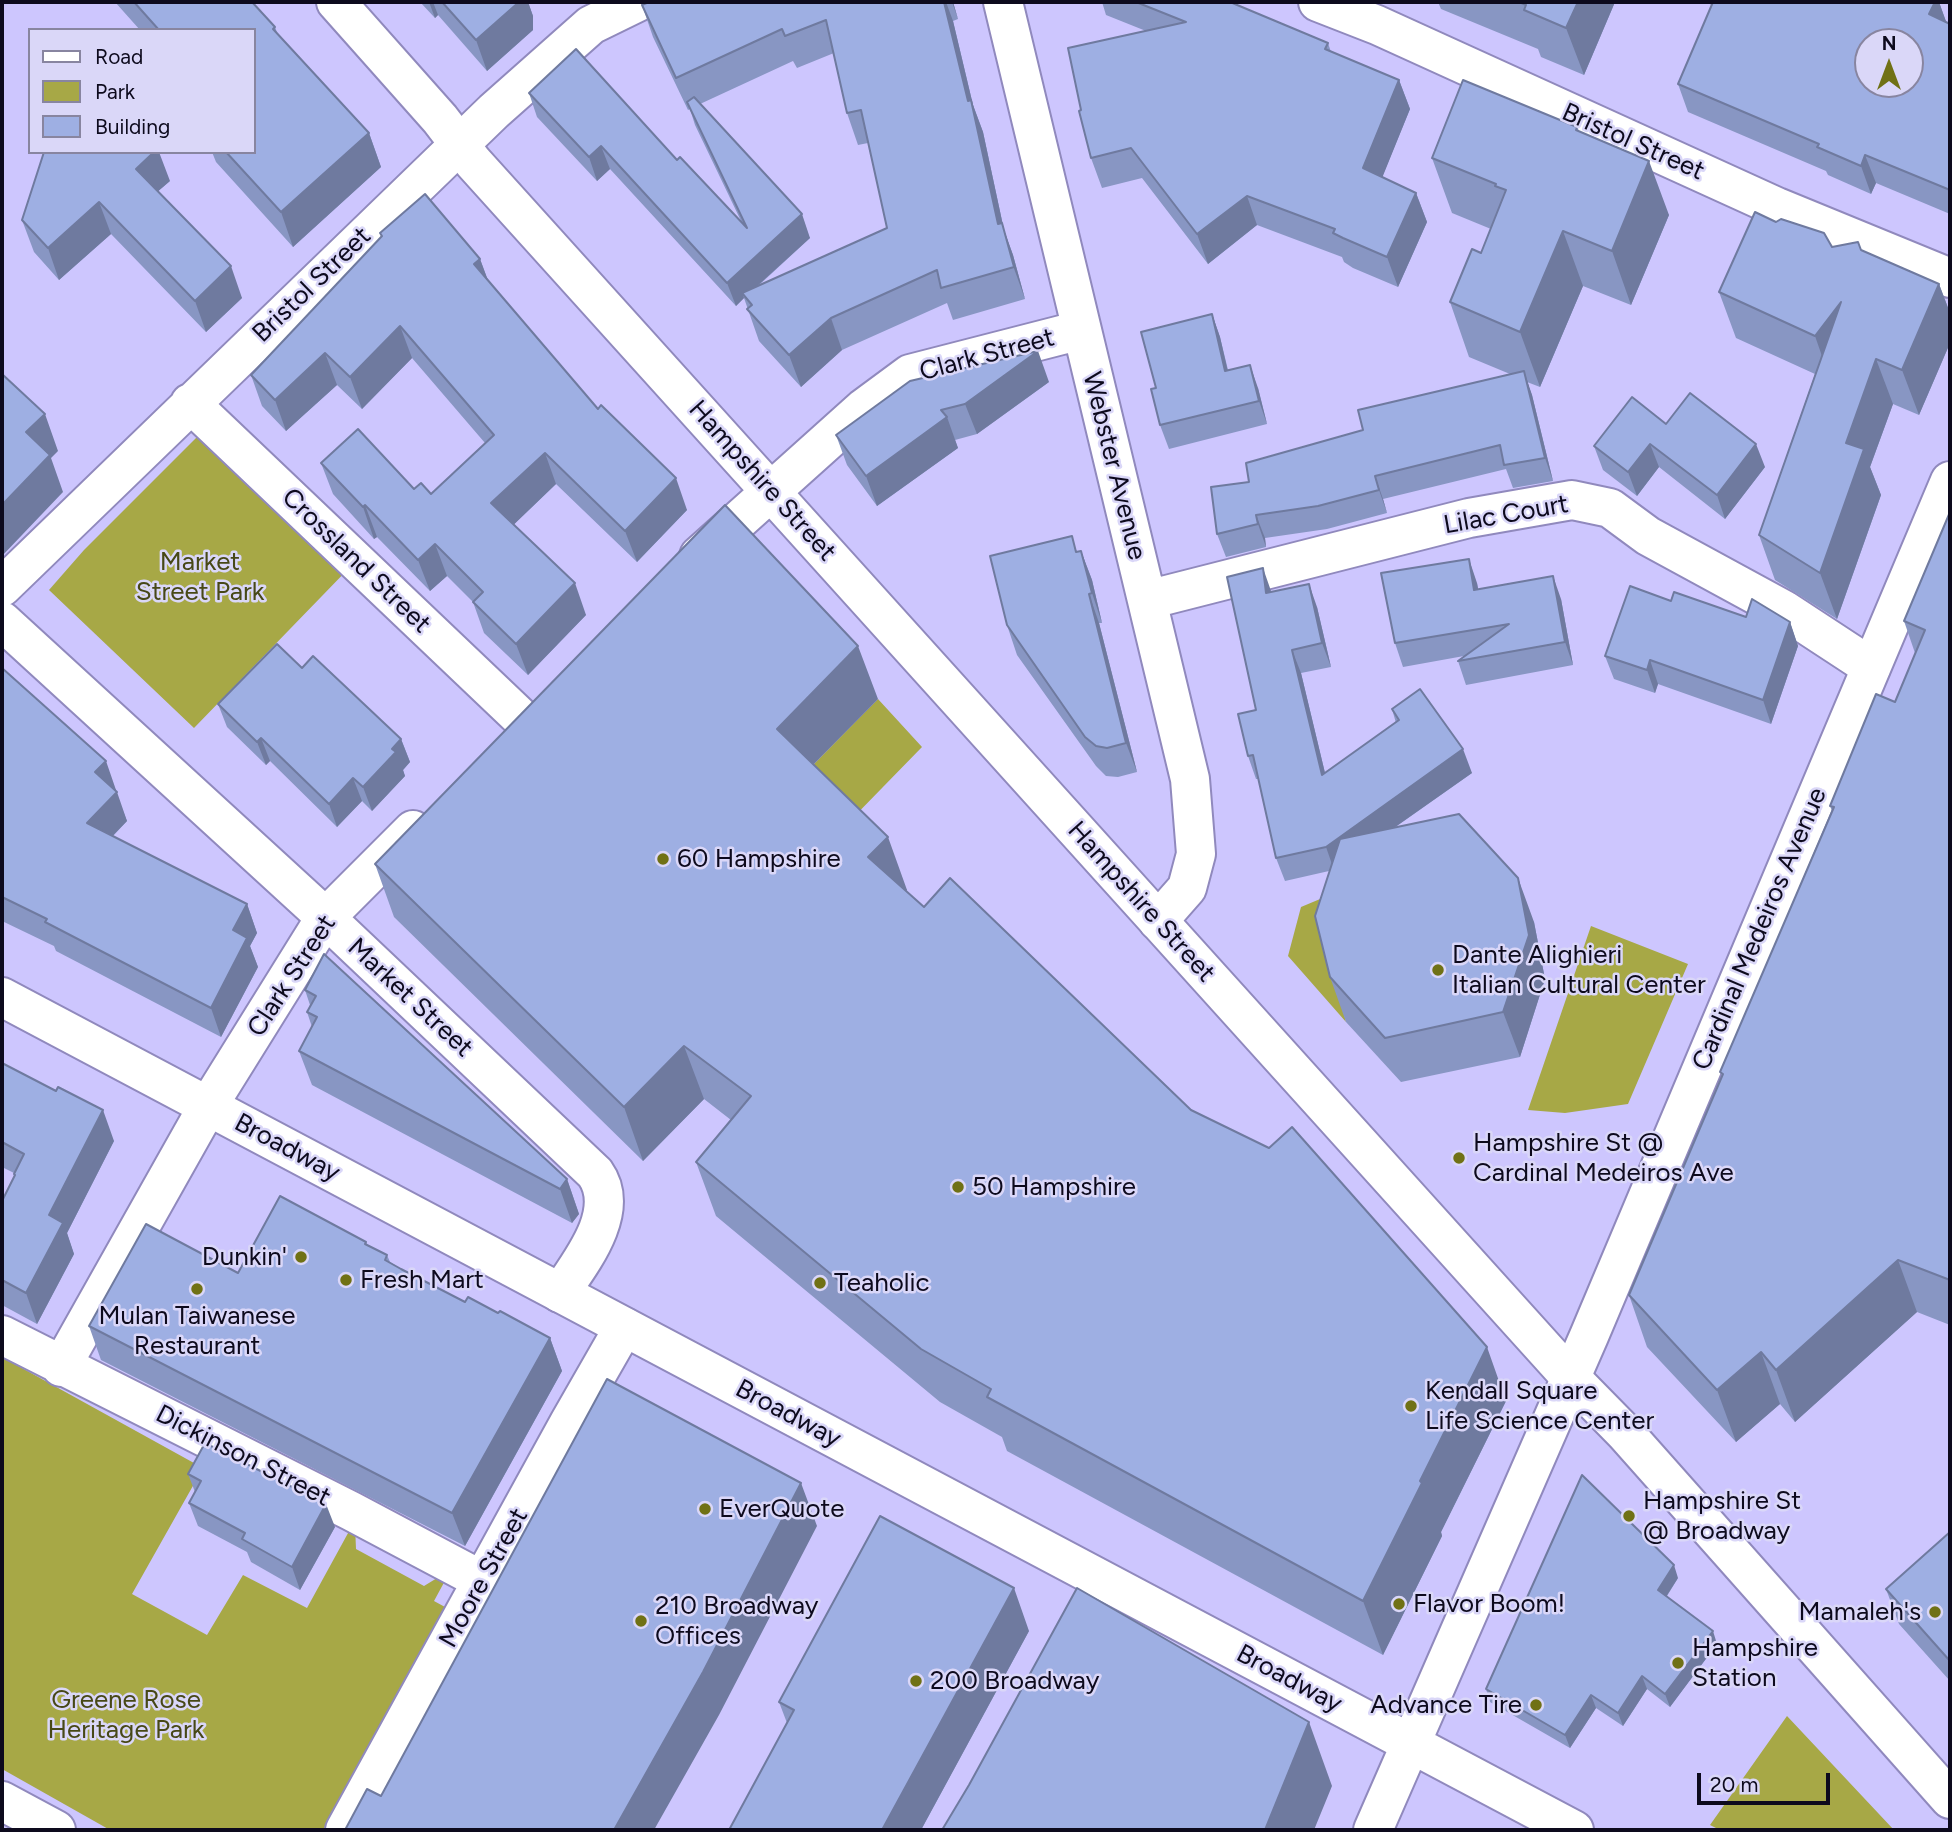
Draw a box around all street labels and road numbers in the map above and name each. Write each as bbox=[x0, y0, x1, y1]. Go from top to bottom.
street label: Bristol Street bbox=[1557, 97, 1709, 187]
street label: Bristol Street bbox=[246, 221, 378, 349]
street label: Clark Street bbox=[916, 322, 1058, 388]
street label: Webster Avenue bbox=[1076, 369, 1152, 563]
street label: Hampshire Street bbox=[682, 394, 842, 568]
street label: Crossland Street bbox=[275, 482, 437, 640]
street label: Lilac Court bbox=[1441, 489, 1571, 541]
street label: Cardinal Medeiros Avenue bbox=[1686, 783, 1834, 1075]
street label: Hampshire Street bbox=[1061, 815, 1221, 989]
street label: Clark Street bbox=[241, 909, 343, 1043]
street label: Market Street bbox=[341, 932, 479, 1064]
street label: Broadway bbox=[229, 1107, 345, 1189]
street label: Broadway bbox=[730, 1373, 846, 1455]
street label: Dickinson Street bbox=[150, 1399, 336, 1513]
street label: Moore Street bbox=[433, 1503, 535, 1653]
street label: Broadway bbox=[1231, 1638, 1347, 1720]

